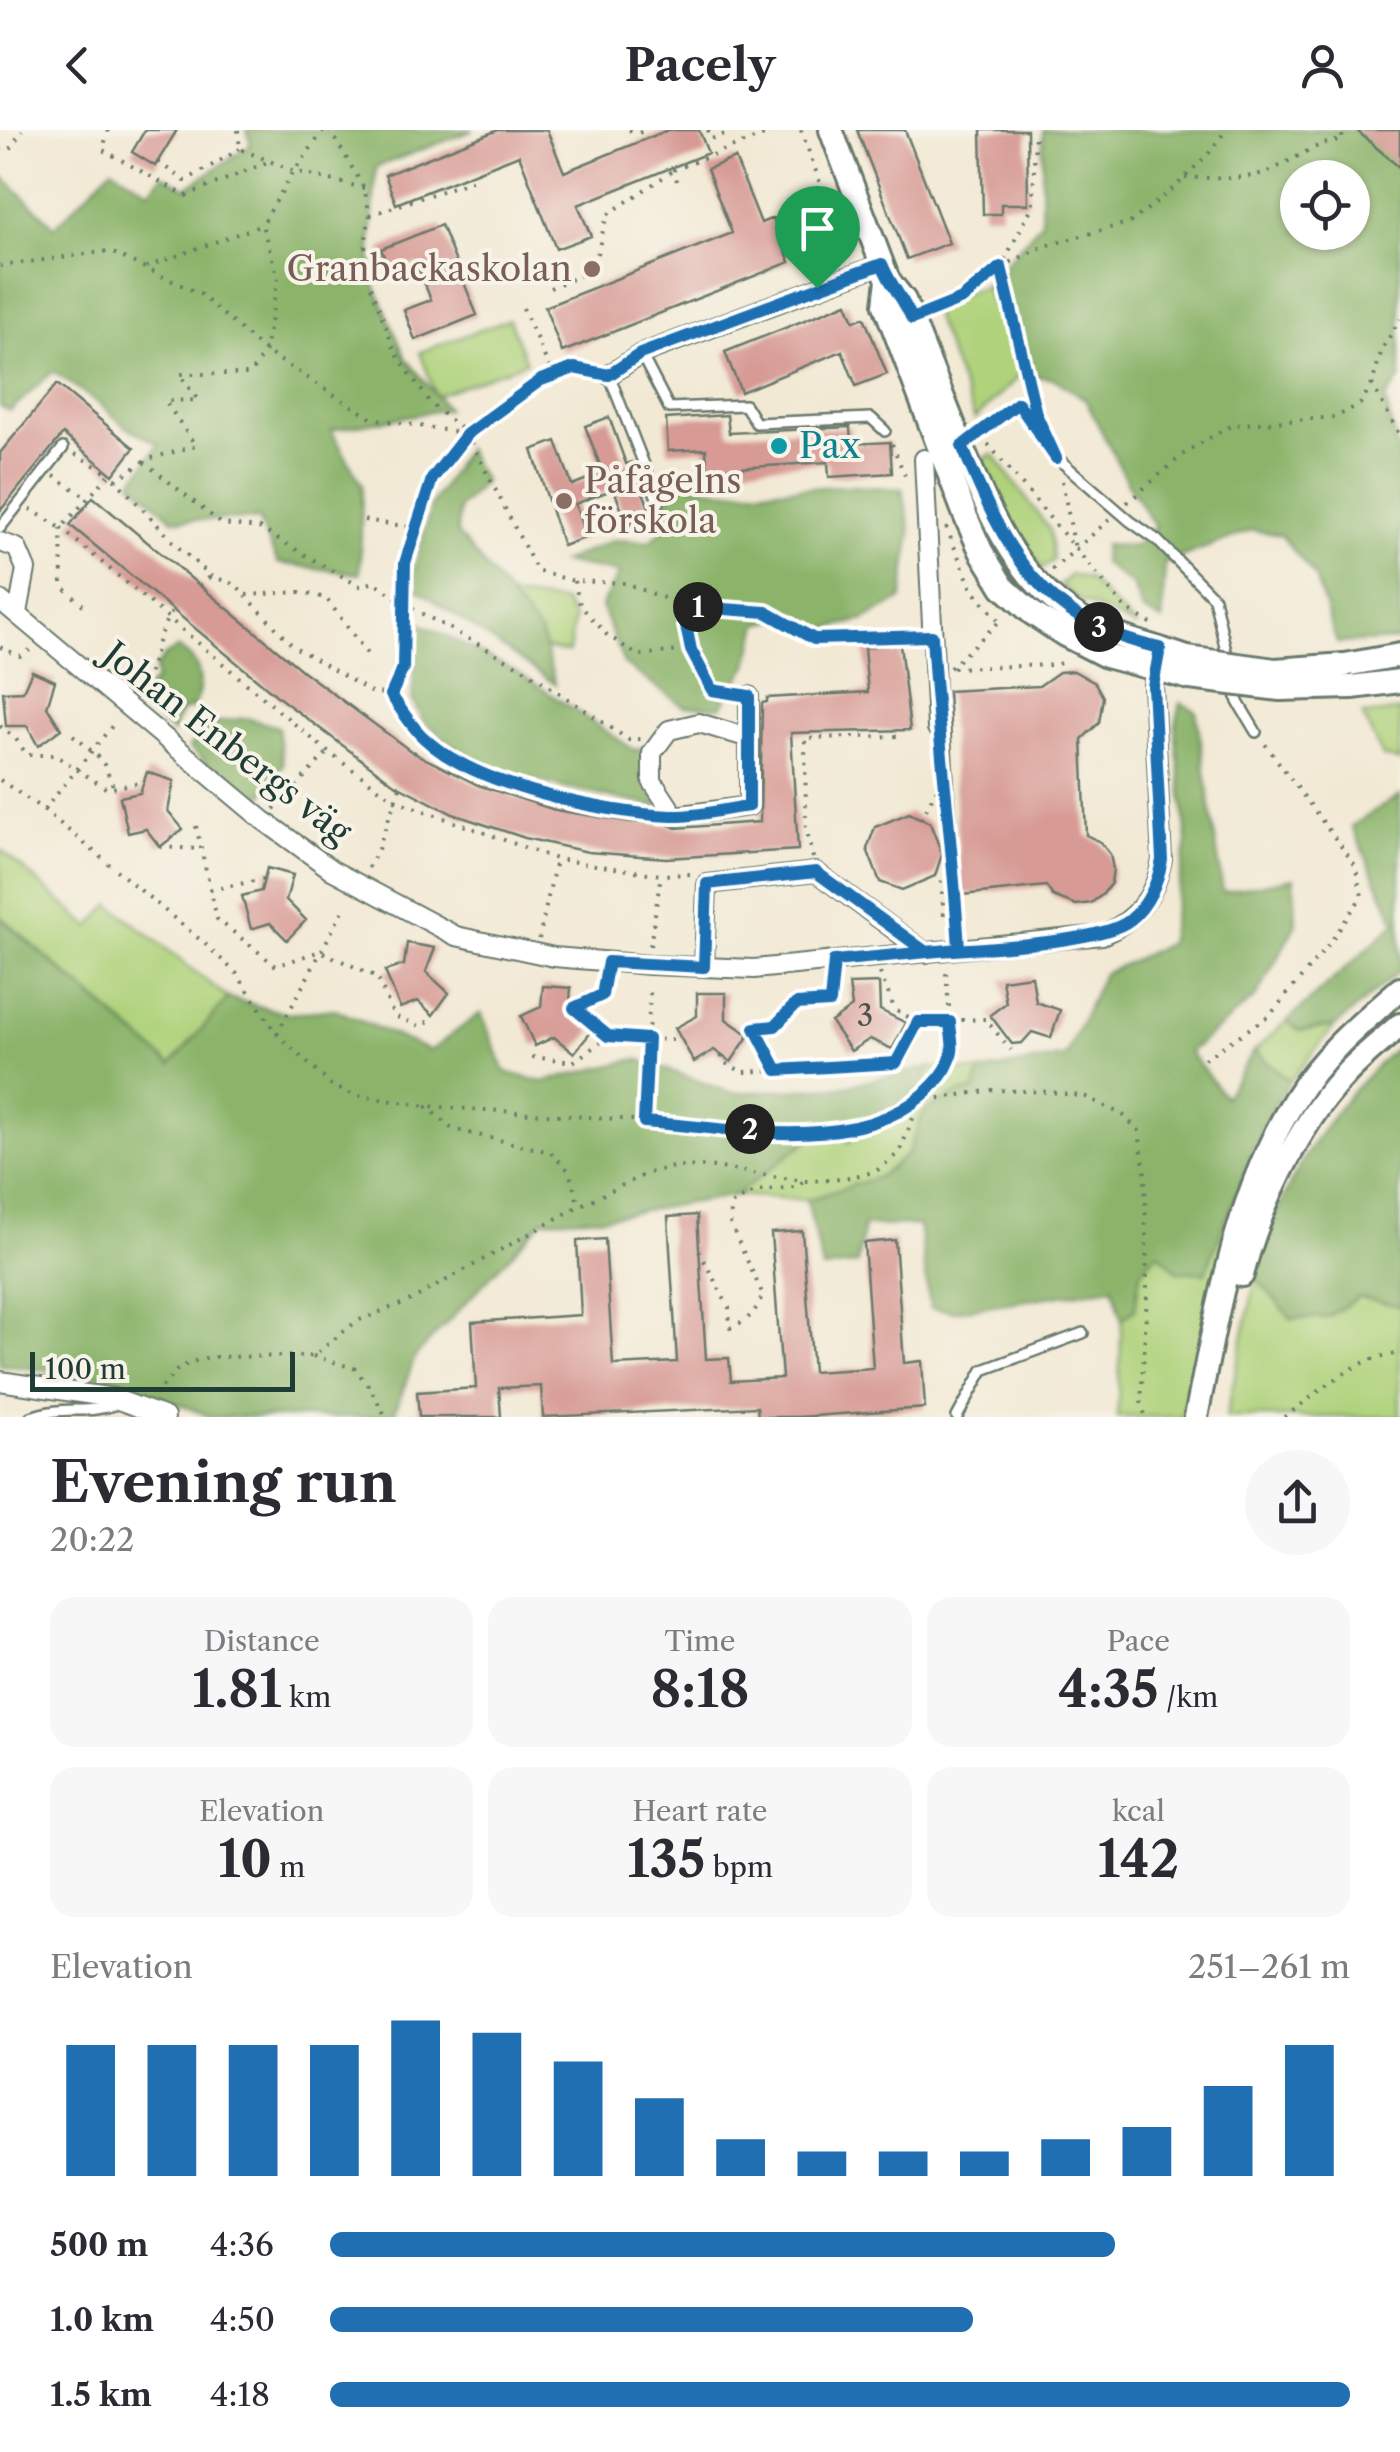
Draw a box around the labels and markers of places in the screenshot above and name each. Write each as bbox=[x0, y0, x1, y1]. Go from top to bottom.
pin bbox=[775, 186, 860, 289]
place label: Granbackaskolan bbox=[287, 247, 572, 290]
marker: Granbackaskolan bbox=[581, 258, 603, 280]
place label: Pax bbox=[799, 424, 861, 467]
marker: Pax bbox=[768, 435, 790, 457]
place label: Påfågelns förskola bbox=[584, 459, 741, 542]
marker: Påfågelns förskola bbox=[553, 490, 575, 512]
pin: 1 bbox=[673, 582, 723, 632]
pin: 3 bbox=[1074, 602, 1124, 652]
pin: 2 bbox=[725, 1104, 775, 1154]

